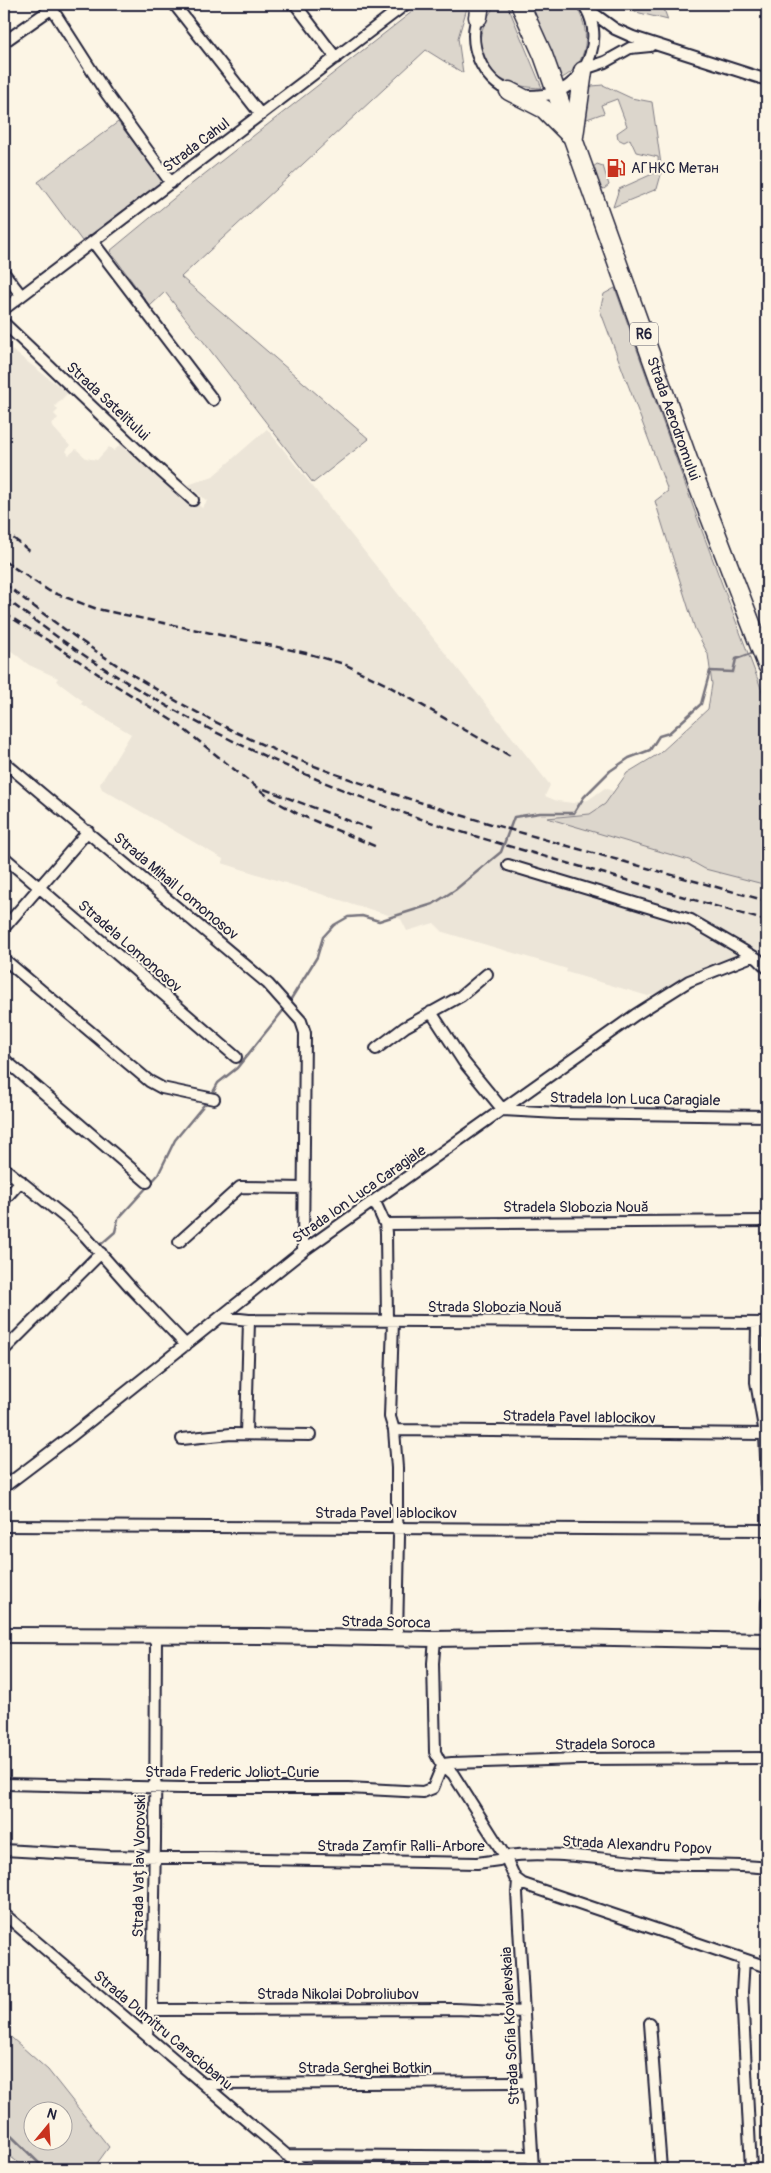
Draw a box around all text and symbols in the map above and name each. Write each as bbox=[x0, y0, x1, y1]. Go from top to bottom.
street label: Strada Cahul bbox=[159, 114, 234, 177]
fuel station icon: АГНКС Метан bbox=[605, 157, 627, 179]
place label: АГНКС Метан bbox=[631, 159, 719, 178]
road number: R6 bbox=[630, 322, 658, 346]
street label: Strada Aerodromului bbox=[642, 354, 704, 483]
street label: Strada Satelitului bbox=[62, 358, 154, 445]
street label: Strada Mihail Lomonosov bbox=[109, 829, 242, 944]
street label: Stradela Lomonosov bbox=[74, 896, 186, 997]
street label: Stradela Ion Luca Caragiale bbox=[550, 1089, 721, 1110]
street label: Strada Ion Luca Caragiale bbox=[289, 1141, 430, 1248]
street label: Stradela Slobozia Nouă bbox=[503, 1198, 649, 1217]
street label: Strada Slobozia Nouă bbox=[428, 1298, 562, 1317]
street label: Stradela Pavel Iablocikov bbox=[502, 1407, 656, 1428]
street label: Strada Pavel Iablocikov bbox=[315, 1504, 457, 1523]
street label: Strada Soroca bbox=[341, 1612, 431, 1633]
street label: Stradela Sorocа bbox=[555, 1734, 655, 1755]
street label: Strada Frederic Joliot-Curie bbox=[145, 1763, 320, 1782]
street label: Strada Vațlav Vorovski bbox=[129, 1794, 150, 1938]
street label: Strada Alexandru Popov bbox=[562, 1832, 713, 1859]
street label: Strada Zamfir Ralli-Arbore bbox=[317, 1837, 485, 1856]
street label: Strada Sofia Kovalevskaia bbox=[497, 1946, 524, 2106]
street label: Strada Dumitru Caraciobanu bbox=[89, 1967, 236, 2094]
street label: Strada Nikolai Dobroliubov bbox=[257, 1985, 419, 2004]
street label: Strada Serghei Botkin bbox=[298, 2059, 432, 2078]
north arrow bbox=[22, 2100, 72, 2150]
text: N bbox=[45, 2105, 59, 2124]

